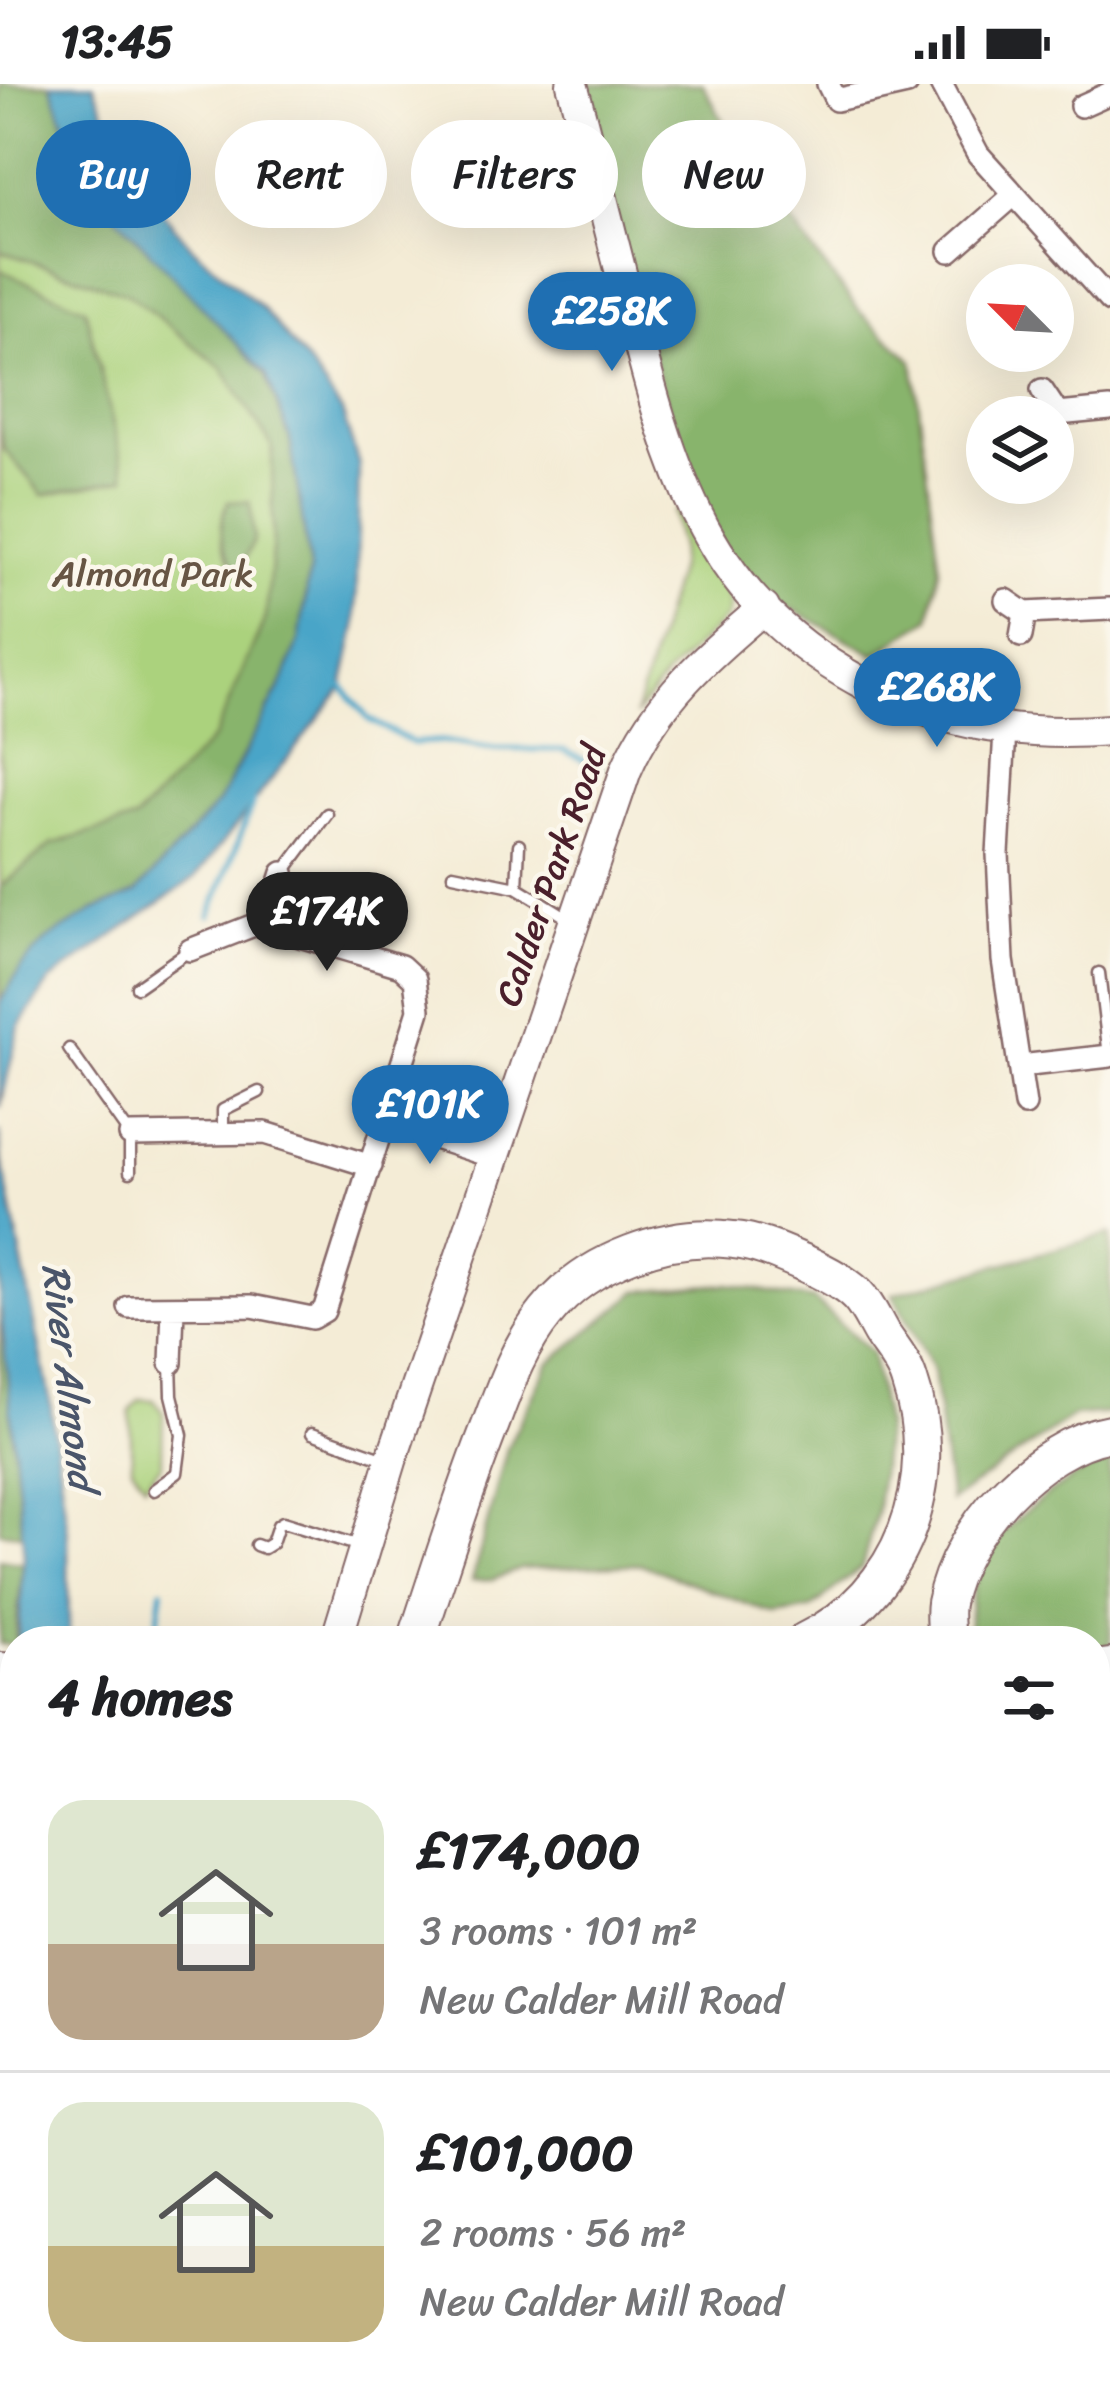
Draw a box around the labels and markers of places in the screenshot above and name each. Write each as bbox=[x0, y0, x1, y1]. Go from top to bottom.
pin: £258K bbox=[528, 272, 696, 374]
pin: £268K bbox=[853, 648, 1021, 750]
pin: £174K bbox=[243, 872, 411, 974]
pin: £101K bbox=[346, 1065, 514, 1167]

